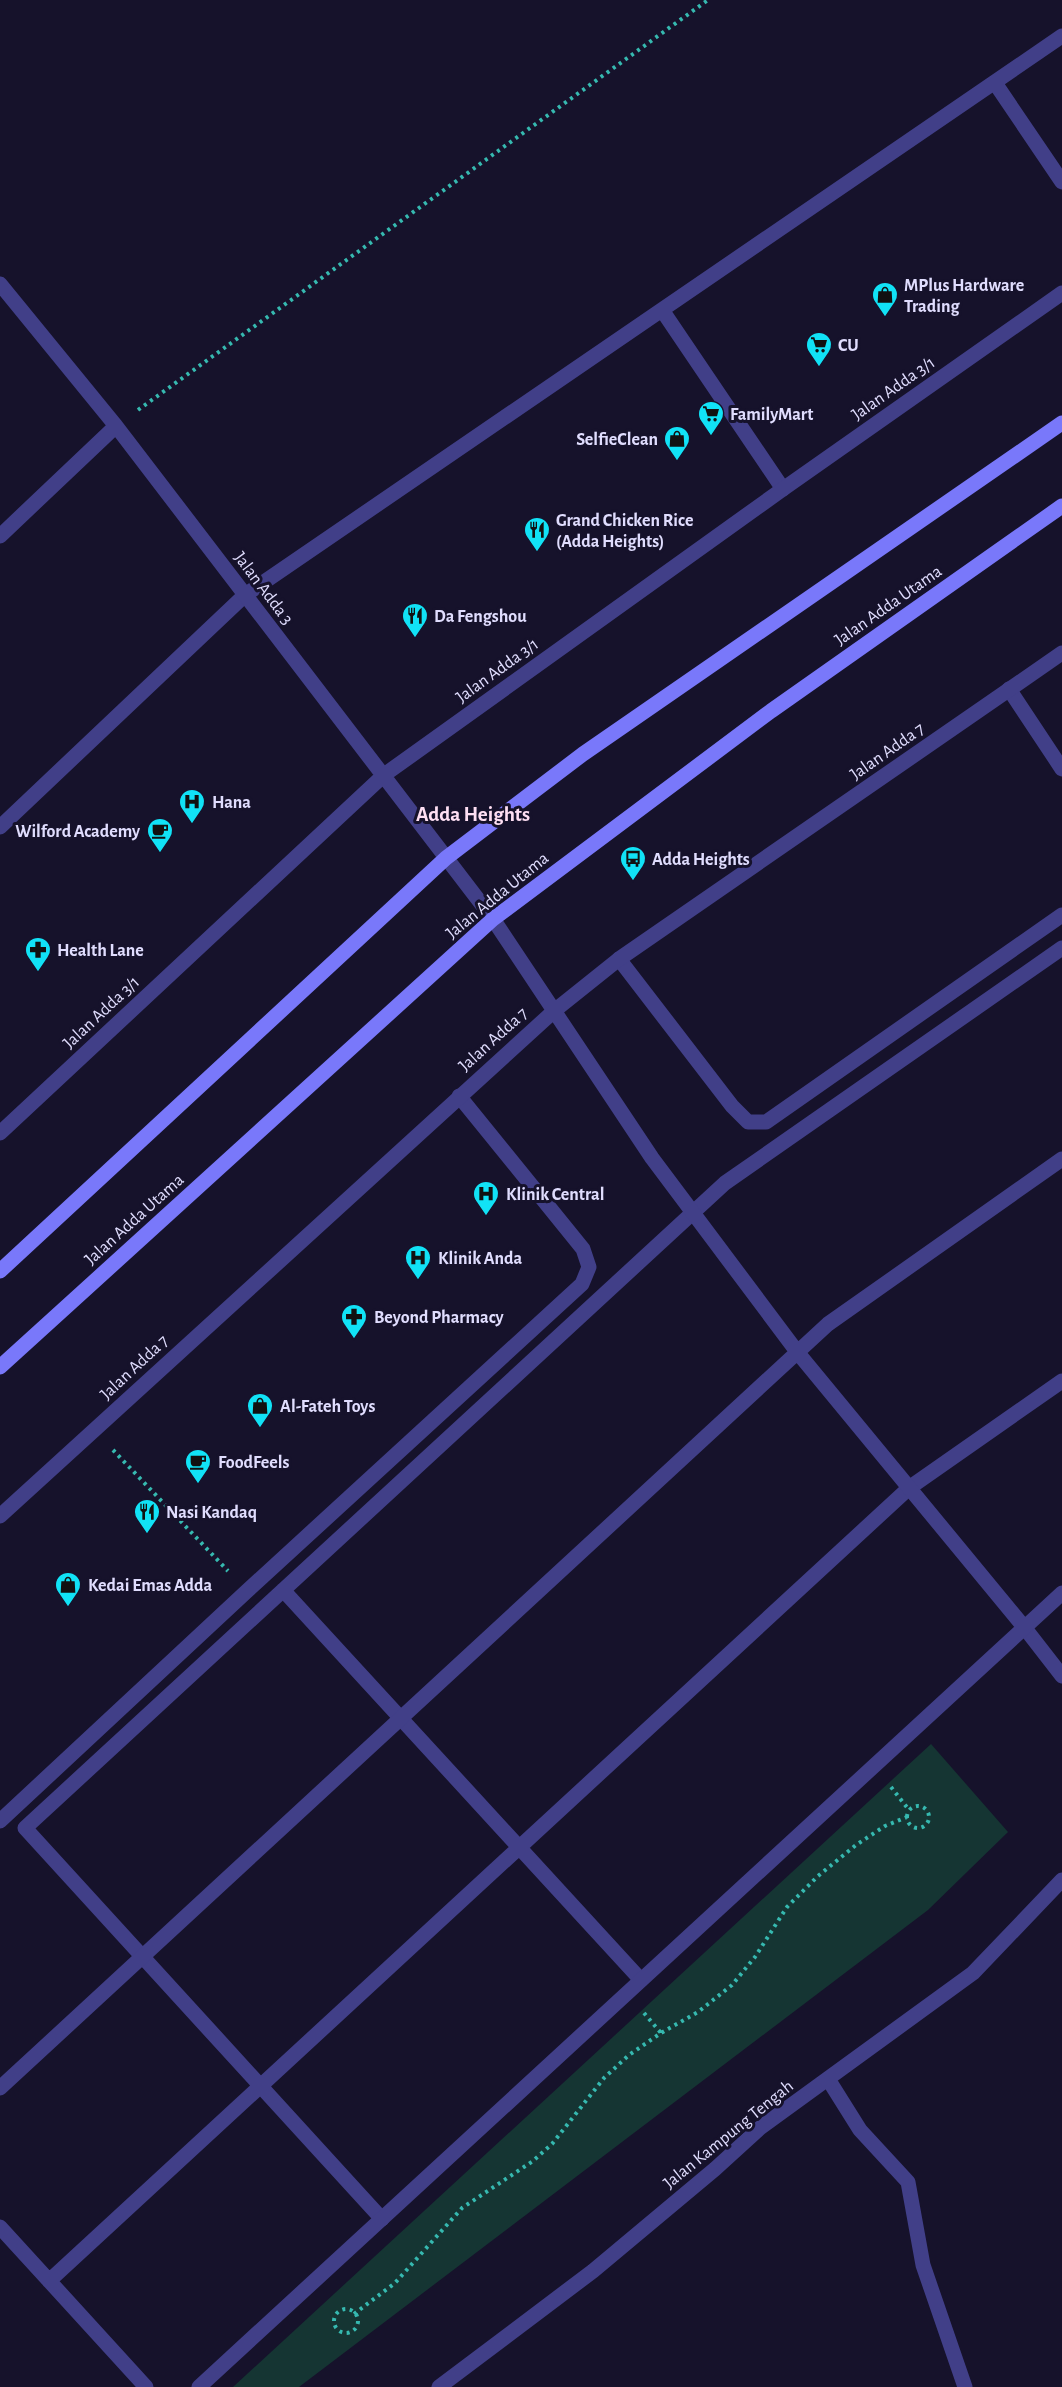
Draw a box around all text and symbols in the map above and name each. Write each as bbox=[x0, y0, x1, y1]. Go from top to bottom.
place label: MPlus Hardware Trading bbox=[904, 277, 1024, 316]
shop icon: MPlus Hardware Trading bbox=[870, 280, 900, 318]
supermarket icon: CU bbox=[804, 330, 834, 368]
place label: CU bbox=[838, 337, 859, 355]
street label: Jalan Adda 3/1 bbox=[849, 354, 939, 424]
supermarket icon: FamilyMart bbox=[696, 399, 726, 437]
place label: FamilyMart bbox=[730, 406, 813, 424]
shop icon: SelfieClean bbox=[662, 424, 692, 462]
place label: SelfieClean bbox=[576, 431, 658, 449]
place label: Grand Chicken Rice (Adda Heights) bbox=[556, 512, 693, 551]
restaurant icon: Grand Chicken Rice (Adda Heights) bbox=[522, 515, 552, 553]
street label: Jalan Adda 3 bbox=[230, 549, 296, 628]
street label: Jalan Adda Utama bbox=[832, 562, 945, 649]
restaurant icon: Da Fengshou bbox=[400, 601, 430, 639]
place label: Da Fengshou bbox=[434, 608, 527, 626]
street label: Jalan Adda 3/1 bbox=[453, 635, 542, 707]
street label: Jalan Adda 7 bbox=[847, 720, 928, 784]
hospital icon: Hana bbox=[177, 787, 207, 825]
place label: Hana bbox=[212, 794, 251, 812]
district label: Adda Heights bbox=[416, 804, 530, 825]
cafe icon: Wilford Academy bbox=[145, 816, 175, 854]
place label: Wilford Academy bbox=[15, 823, 141, 841]
bus stop icon: Adda Heights bbox=[618, 844, 648, 882]
street label: Jalan Adda Utama bbox=[443, 849, 552, 943]
place label: Adda Heights bbox=[652, 851, 750, 869]
pharmacy icon: Health Lane bbox=[23, 935, 53, 973]
place label: Health Lane bbox=[57, 942, 144, 960]
street label: Jalan Adda 3/1 bbox=[60, 973, 143, 1052]
street label: Jalan Adda 7 bbox=[456, 1004, 532, 1075]
street label: Jalan Adda Utama bbox=[82, 1171, 188, 1269]
hospital icon: Klinik Central bbox=[471, 1179, 501, 1217]
place label: Klinik Central bbox=[506, 1186, 604, 1204]
hospital icon: Klinik Anda bbox=[403, 1243, 433, 1281]
place label: Klinik Anda bbox=[438, 1250, 522, 1268]
pharmacy icon: Beyond Pharmacy bbox=[339, 1302, 369, 1340]
place label: Beyond Pharmacy bbox=[374, 1309, 505, 1327]
street label: Jalan Adda 7 bbox=[97, 1332, 172, 1404]
shop icon: Al-Fateh Toys bbox=[245, 1391, 275, 1429]
place label: Al-Fateh Toys bbox=[280, 1398, 375, 1416]
cafe icon: FoodFeels bbox=[183, 1447, 213, 1485]
place label: FoodFeels bbox=[218, 1454, 289, 1472]
restaurant icon: Nasi Kandaq bbox=[132, 1497, 162, 1535]
place label: Nasi Kandaq bbox=[166, 1504, 257, 1522]
shop icon: Kedai Emas Adda bbox=[53, 1570, 83, 1608]
place label: Kedai Emas Adda bbox=[88, 1577, 212, 1595]
street label: Jalan Kampung Tengah bbox=[660, 2077, 797, 2192]

